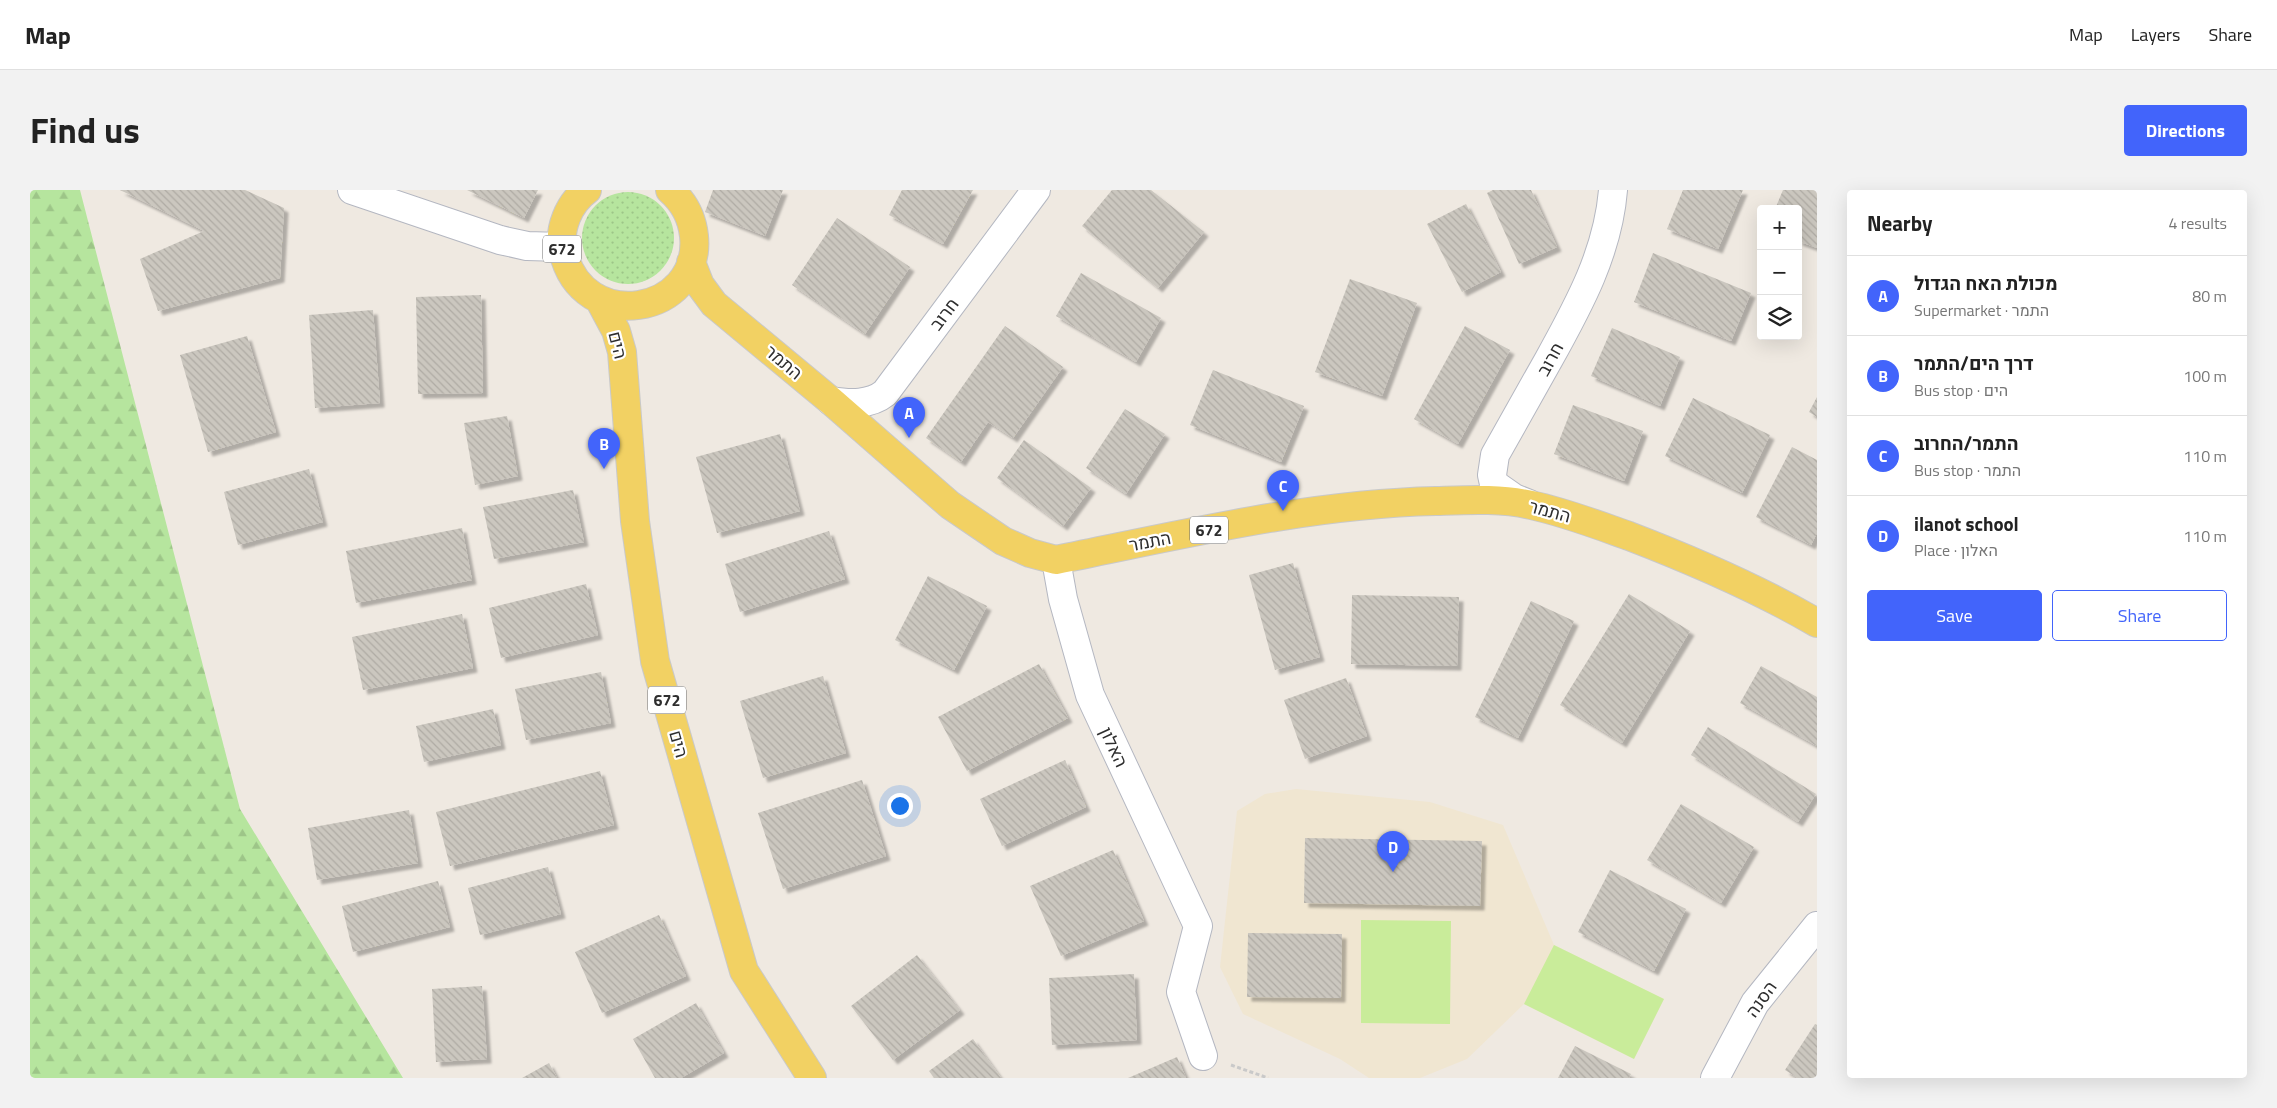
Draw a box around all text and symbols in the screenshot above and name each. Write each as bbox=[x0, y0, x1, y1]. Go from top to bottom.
text: Map bbox=[25, 17, 71, 53]
text: Map bbox=[2069, 21, 2103, 48]
text: Layers bbox=[2131, 21, 2180, 48]
text: Share bbox=[2208, 21, 2252, 48]
text: Find us bbox=[30, 103, 140, 157]
button: Directions bbox=[2124, 105, 2247, 156]
map controls bbox=[1757, 205, 1802, 340]
button: + bbox=[1757, 205, 1802, 250]
text: Nearby bbox=[1867, 207, 1932, 239]
text: 4 results bbox=[2168, 211, 2227, 235]
road number: 672 bbox=[543, 236, 581, 262]
button: − bbox=[1757, 250, 1802, 295]
text: מכולת האח הגדול bbox=[1914, 268, 2058, 297]
text: A bbox=[1878, 284, 1888, 308]
text: 80 m bbox=[2192, 284, 2227, 308]
street label: חרוב bbox=[923, 292, 965, 336]
button: layers bbox=[1757, 295, 1802, 340]
text: Supermarket · התמר bbox=[1914, 298, 2049, 322]
street label: הים bbox=[602, 328, 634, 362]
street label: חרוב bbox=[1530, 337, 1570, 381]
street label: התמר bbox=[759, 338, 809, 386]
text: דרך הים/התמר bbox=[1914, 348, 2034, 377]
text: B bbox=[1878, 364, 1888, 388]
text: 100 m bbox=[2183, 364, 2227, 388]
text: Bus stop · הים bbox=[1914, 378, 2008, 402]
pin: A bbox=[893, 397, 925, 438]
pin: B bbox=[588, 428, 620, 469]
text: התמר/החרוב bbox=[1914, 428, 2018, 457]
text: C bbox=[1879, 444, 1887, 468]
text: 110 m bbox=[2183, 444, 2227, 468]
text: Bus stop · התמר bbox=[1914, 458, 2021, 482]
pin: C bbox=[1267, 470, 1299, 511]
street label: התמר bbox=[1526, 493, 1574, 529]
text: ilanot school bbox=[1914, 509, 2019, 538]
road number: 672 bbox=[1190, 516, 1228, 544]
street label: התמר bbox=[1127, 524, 1173, 558]
text: D bbox=[1878, 524, 1888, 548]
text: 110 m bbox=[2183, 524, 2227, 548]
text: Place · האלון bbox=[1914, 538, 1998, 562]
button: Save bbox=[1867, 590, 2042, 641]
button: Share bbox=[2052, 590, 2227, 641]
road number: 672 bbox=[648, 686, 686, 714]
street label: האלון bbox=[1093, 722, 1135, 772]
street label: הים bbox=[662, 727, 696, 761]
your location bbox=[887, 793, 913, 819]
pin: D bbox=[1377, 831, 1409, 872]
street label: הסנה bbox=[1739, 975, 1783, 1023]

